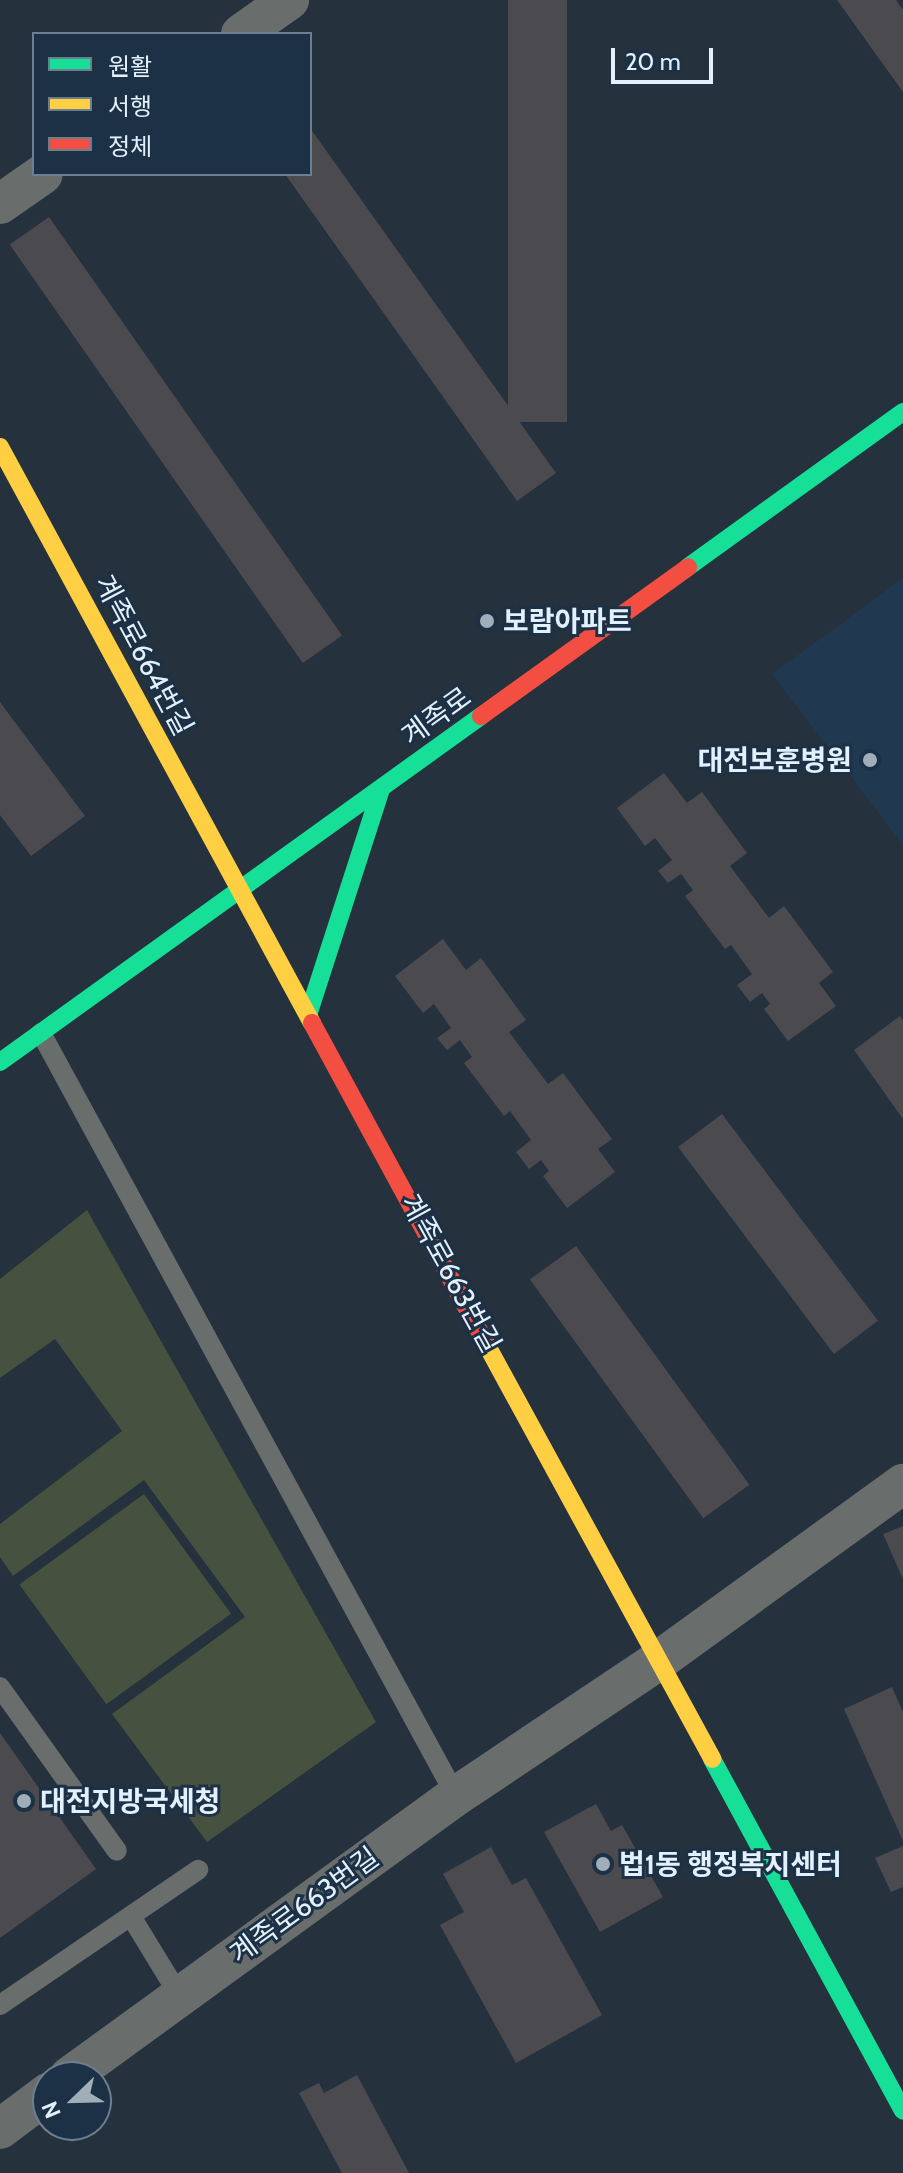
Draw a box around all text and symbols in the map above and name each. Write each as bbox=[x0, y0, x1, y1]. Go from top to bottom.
legend bbox=[32, 32, 312, 176]
scale bar bbox=[615, 32, 717, 82]
text: 20 m bbox=[625, 47, 681, 76]
text: 원활 bbox=[108, 52, 152, 81]
text: 서행 bbox=[108, 92, 152, 121]
text: 정체 bbox=[108, 132, 152, 161]
street label: 계족로664번길 bbox=[88, 569, 200, 741]
place label: 보람아파트 bbox=[503, 604, 632, 638]
marker: 보람아파트 bbox=[478, 612, 496, 630]
street label: 계족로 bbox=[395, 680, 477, 752]
place label: 대전보훈병원 bbox=[697, 743, 852, 777]
marker: 대전보훈병원 bbox=[859, 749, 881, 771]
street label: 계족로663번길 bbox=[394, 1188, 508, 1358]
place label: 대전지방국세청 bbox=[40, 1784, 220, 1818]
marker: 대전지방국세청 bbox=[15, 1792, 33, 1810]
street label: 계족로663번길 bbox=[223, 1840, 385, 1970]
place label: 법1동 행정복지센터 bbox=[619, 1847, 842, 1881]
marker: 법1동 행정복지센터 bbox=[594, 1855, 612, 1873]
north arrow bbox=[32, 2061, 112, 2141]
text: N bbox=[36, 2097, 67, 2122]

